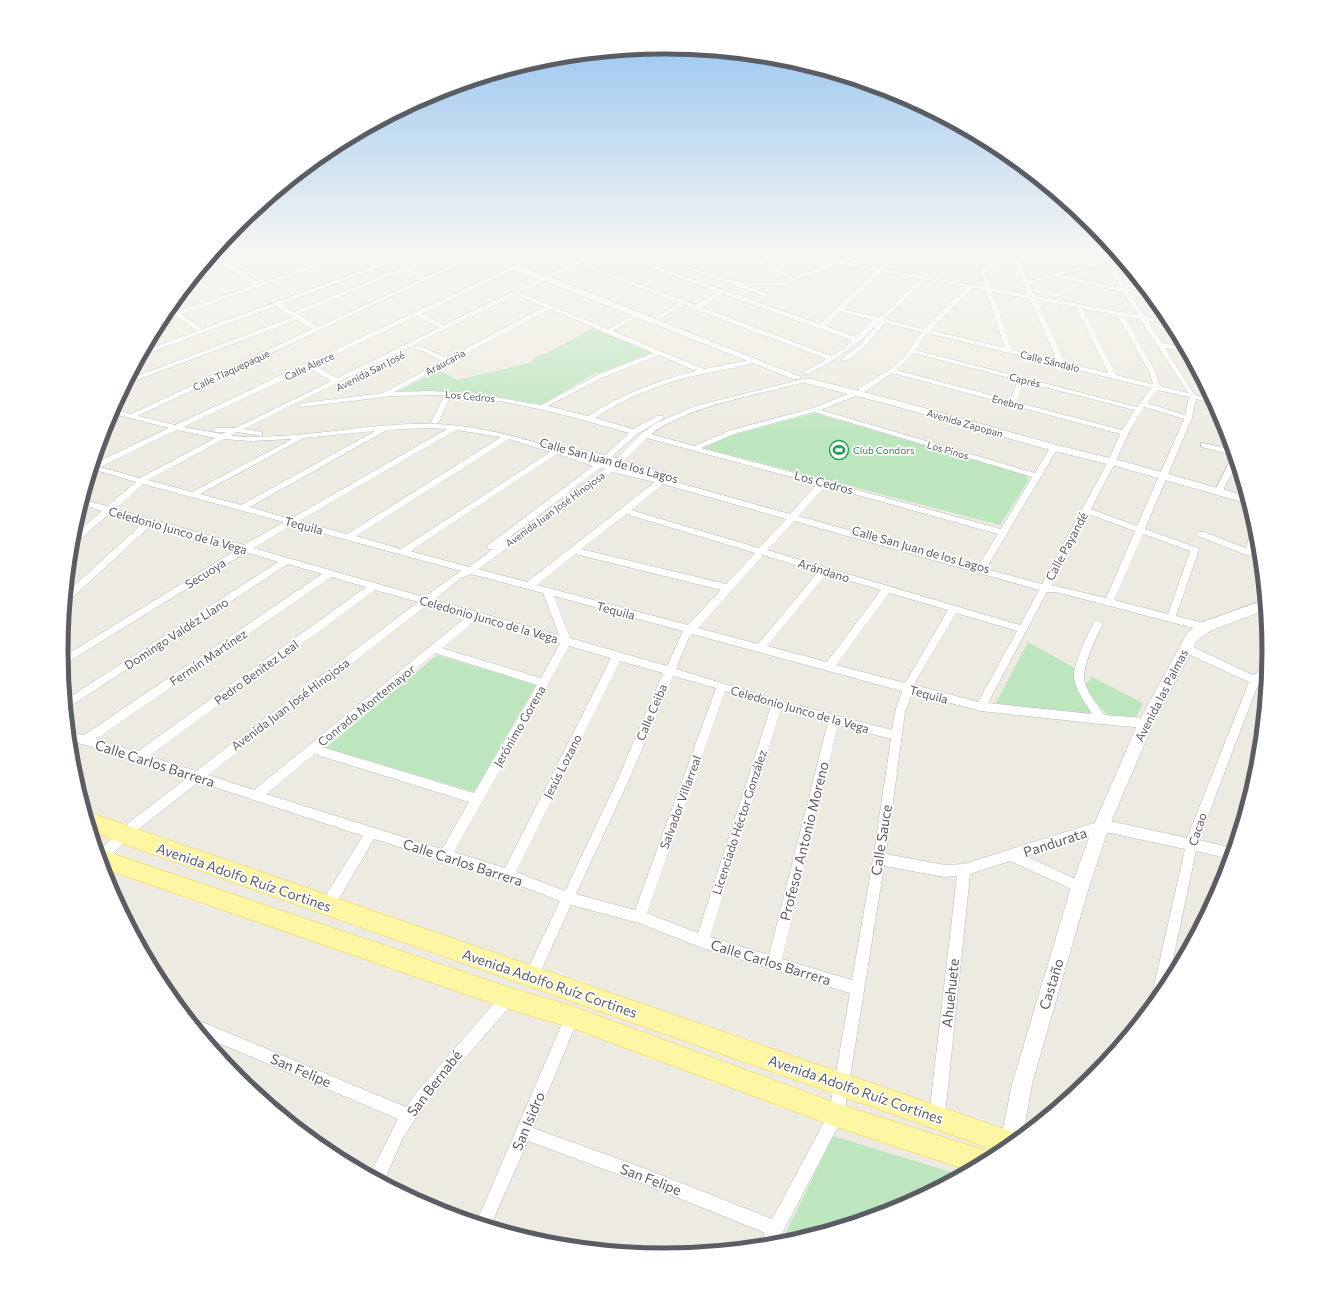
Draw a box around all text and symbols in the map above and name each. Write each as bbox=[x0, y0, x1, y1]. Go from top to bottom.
street label: Araucaria bbox=[423, 346, 467, 378]
street label: Calle Tlaquepaque bbox=[191, 347, 271, 393]
street label: Calle Sándalo bbox=[1019, 348, 1081, 374]
street label: Calle Alerce bbox=[282, 349, 336, 383]
street label: Avenida San José bbox=[334, 349, 406, 393]
street label: Caprés bbox=[1008, 370, 1042, 390]
street label: Los Cedros bbox=[444, 388, 496, 404]
street label: Enebro bbox=[991, 392, 1025, 412]
street label: Avenida Zapopan bbox=[926, 406, 1004, 440]
street label: Calle San Juan de los Lagos bbox=[538, 435, 680, 486]
street label: Los Pinos bbox=[926, 438, 971, 462]
sports icon: Club Condors bbox=[828, 439, 850, 461]
place label: Club Condors bbox=[853, 444, 915, 456]
street label: Los Cedros bbox=[793, 467, 855, 497]
street label: Avenida Juan José Hinojosa bbox=[503, 469, 607, 549]
street label: Celedonio Junco de la Vega bbox=[107, 503, 249, 557]
street label: Calle Payandé bbox=[1042, 509, 1090, 583]
street label: Tequila bbox=[283, 513, 325, 537]
street label: Calle San Juan de los Lagos bbox=[850, 523, 992, 576]
street label: Secuoya bbox=[182, 555, 228, 591]
street label: Arándano bbox=[796, 556, 852, 584]
street label: Celedonio Junco de la Vega bbox=[418, 592, 560, 646]
street label: Domingo Valdéz Llano bbox=[121, 594, 231, 672]
street label: Tequila bbox=[595, 598, 637, 622]
street label: Fermín Martínez bbox=[167, 626, 249, 688]
street label: Pedro Benítez Leal bbox=[211, 637, 301, 707]
street label: Avenida las Palmas bbox=[1132, 647, 1190, 743]
street label: Avenida Juan José Hinojosa bbox=[228, 655, 352, 754]
street label: Conrado Montemayor bbox=[315, 661, 418, 748]
street label: Calle Ceiba bbox=[633, 682, 669, 742]
street label: Celedonio Junco de la Vega bbox=[729, 682, 871, 736]
street label: Tequila bbox=[908, 682, 950, 706]
street label: Jerónimo Gorena bbox=[490, 683, 549, 770]
street label: Jesús Lozano bbox=[540, 732, 585, 801]
street label: Calle Carlos Barrera bbox=[93, 736, 217, 790]
street label: Licenciado Héctor González bbox=[709, 748, 769, 896]
street label: Salvador Villarreal bbox=[657, 753, 703, 851]
street label: Profesor Antonio Moreno bbox=[776, 760, 832, 922]
street label: Calle Sauce bbox=[867, 803, 895, 877]
street label: Cacao bbox=[1185, 811, 1209, 847]
street label: Pandurata bbox=[1021, 824, 1089, 860]
street label: Calle Carlos Barrera bbox=[401, 835, 525, 889]
street label: Avenida Adolfo Ruíz Cortines bbox=[154, 839, 334, 915]
street label: Calle Carlos Barrera bbox=[709, 936, 833, 988]
street label: Avenida Adolfo Ruíz Cortines bbox=[460, 945, 640, 1021]
street label: Castaño bbox=[1035, 956, 1067, 1012]
street label: Ahuehuete bbox=[938, 958, 962, 1028]
street label: San Bernabé bbox=[403, 1047, 465, 1119]
street label: San Felipe bbox=[268, 1050, 334, 1090]
street label: Avenida Adolfo Ruíz Cortines bbox=[766, 1051, 946, 1127]
street label: San Isidro bbox=[508, 1089, 548, 1153]
street label: San Felipe bbox=[618, 1160, 684, 1198]

